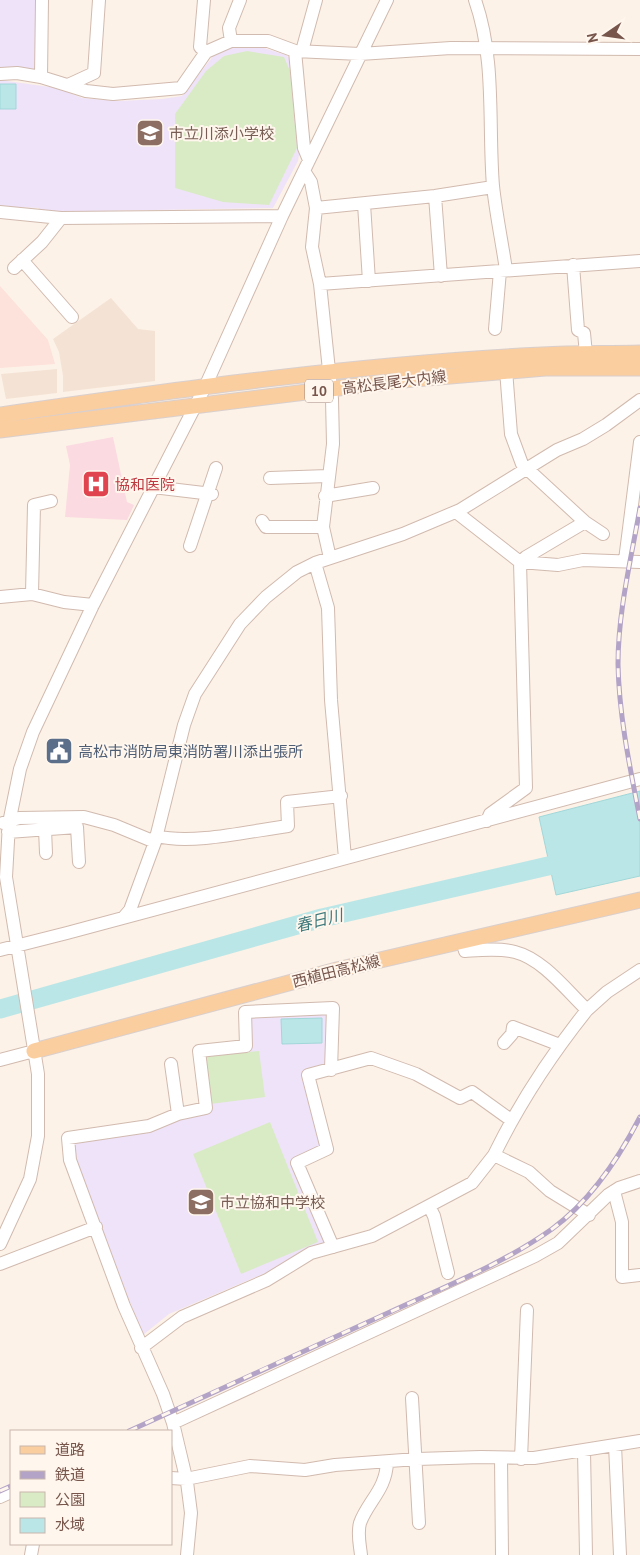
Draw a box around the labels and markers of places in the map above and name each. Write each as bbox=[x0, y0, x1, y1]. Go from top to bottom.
school or university icon: 市立川添小学校 bbox=[135, 118, 165, 148]
place label: 市立川添小学校 bbox=[169, 124, 274, 143]
hospital icon: 協和医院 bbox=[81, 469, 111, 499]
place label: 協和医院 bbox=[115, 475, 175, 494]
public building icon: 高松市消防局東消防署川添出張所 bbox=[44, 736, 74, 766]
place label: 高松市消防局東消防署川添出張所 bbox=[78, 742, 303, 761]
school or university icon: 市立協和中学校 bbox=[186, 1187, 216, 1217]
place label: 市立協和中学校 bbox=[220, 1193, 325, 1212]

